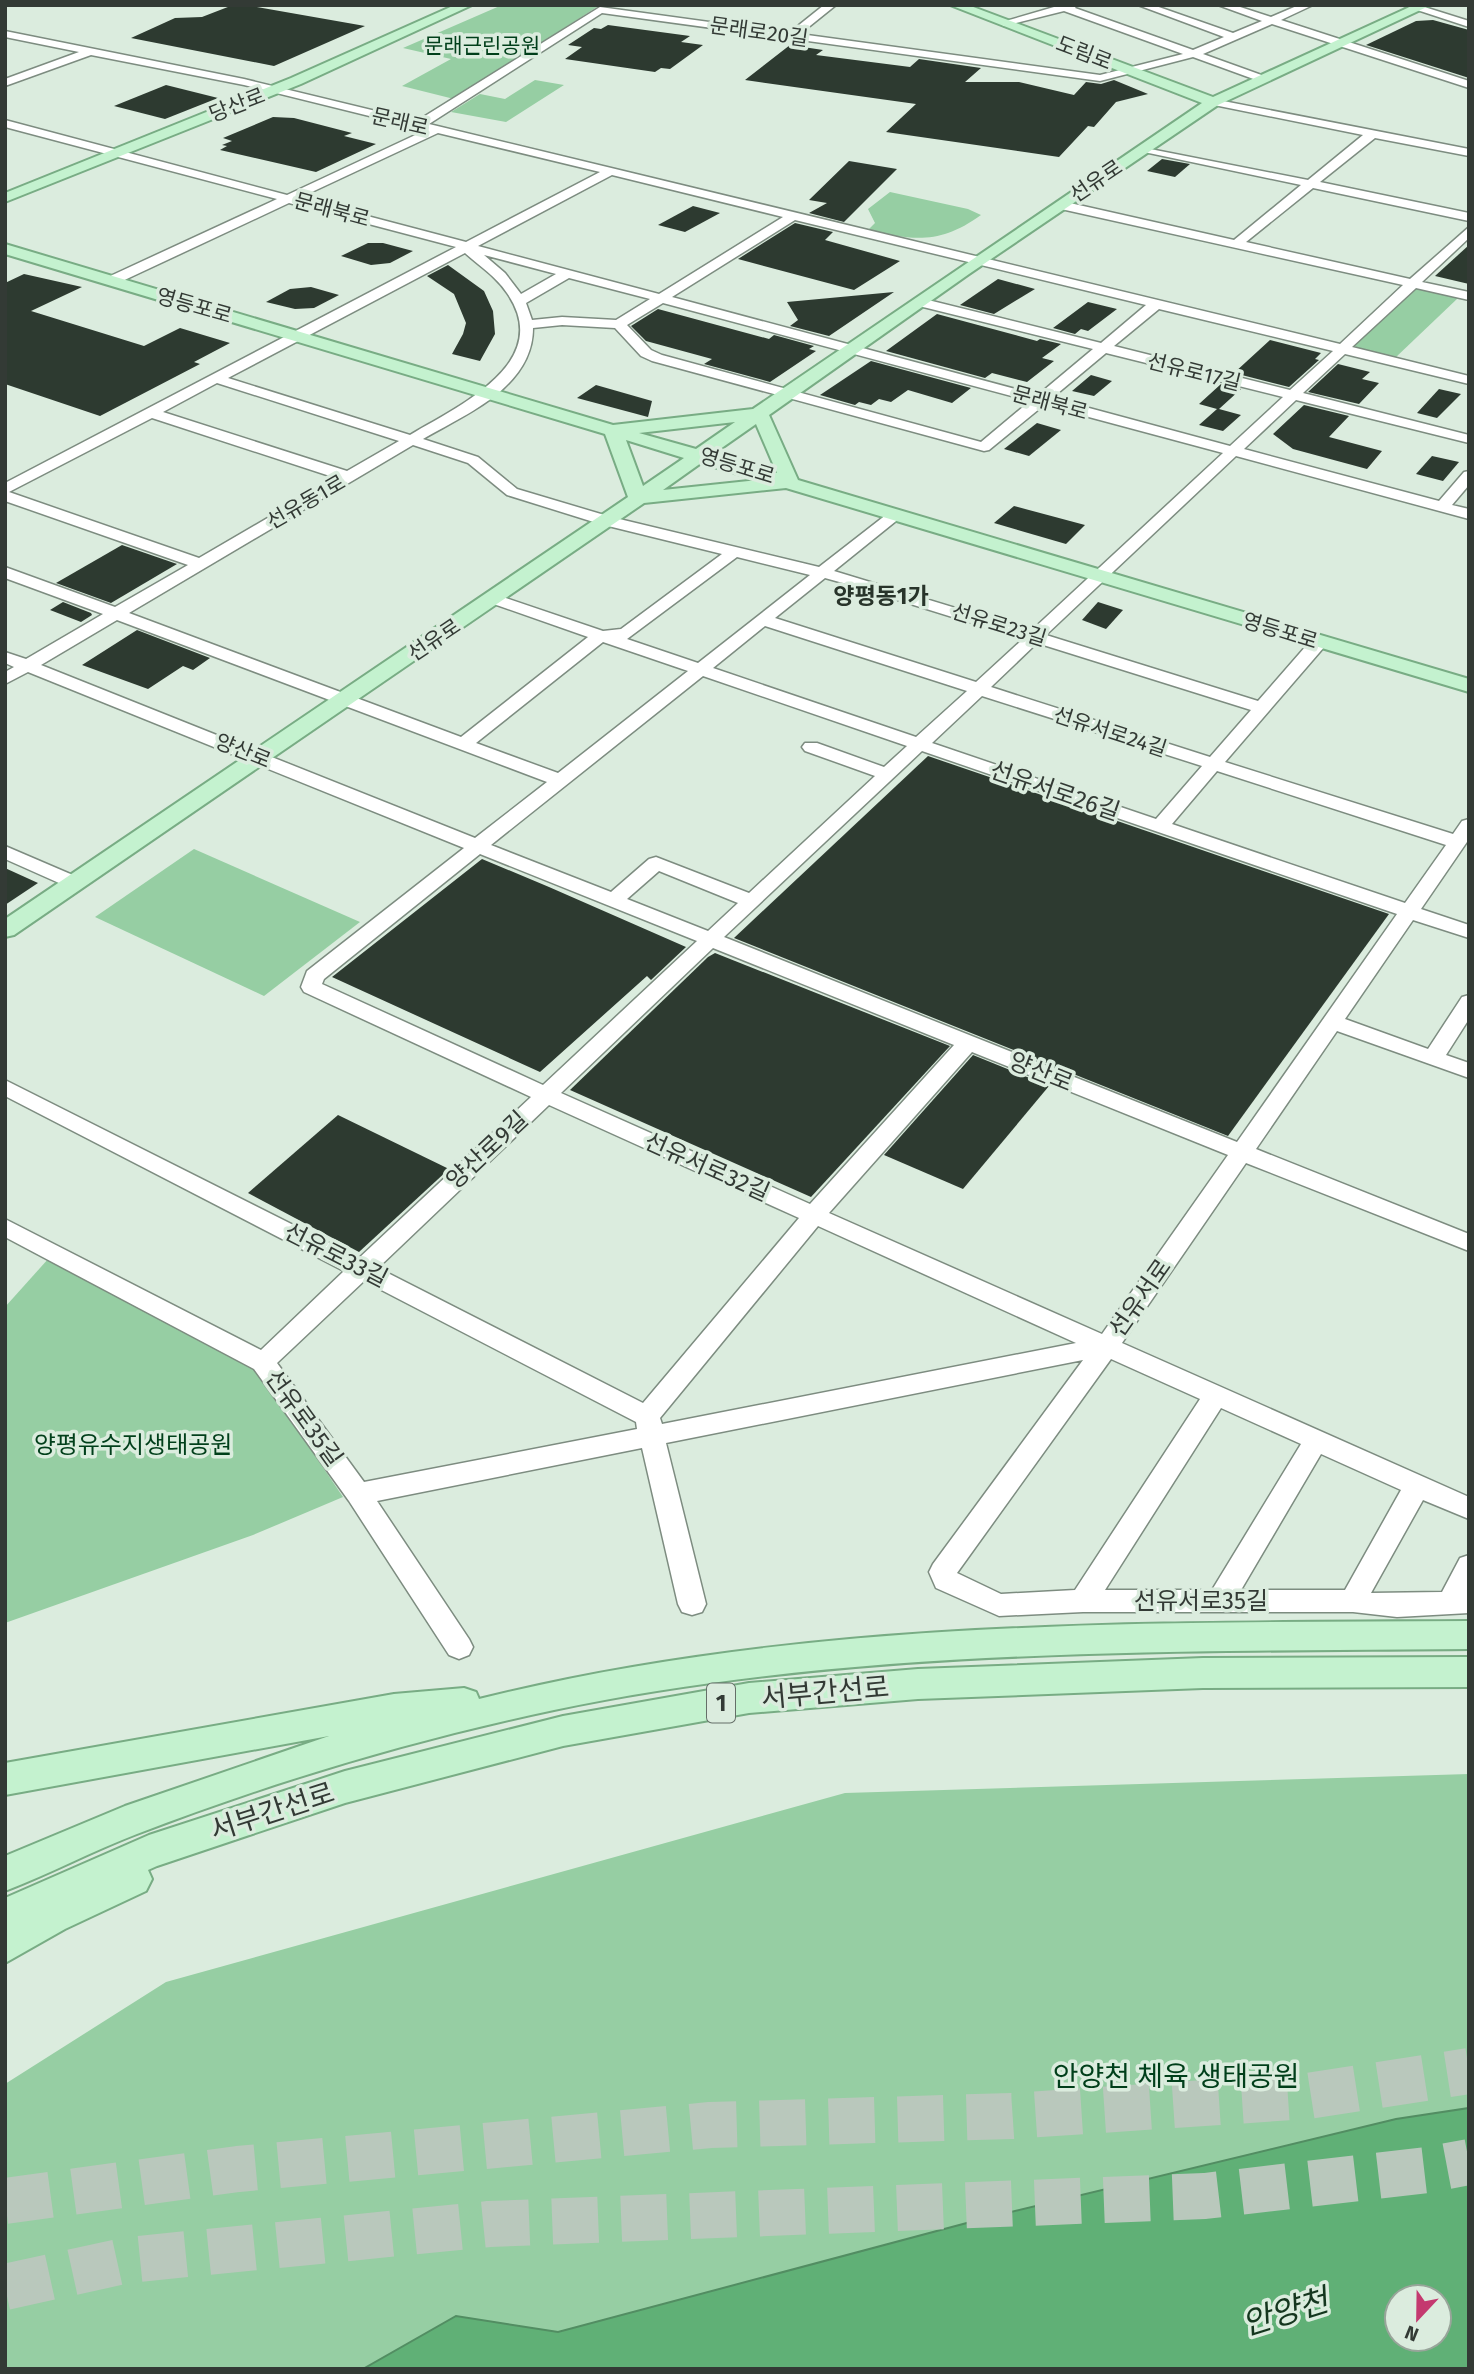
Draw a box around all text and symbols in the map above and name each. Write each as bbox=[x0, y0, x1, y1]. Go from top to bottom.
street label: 문래로20길 bbox=[708, 12, 810, 52]
street label: 도림로 bbox=[1052, 30, 1116, 76]
park label: 문래근린공원 bbox=[424, 33, 540, 59]
street label: 당산로 bbox=[205, 82, 269, 128]
street label: 문래로 bbox=[369, 103, 431, 141]
street label: 선유로 bbox=[1065, 154, 1127, 208]
street label: 문래북로 bbox=[291, 187, 373, 233]
street label: 영등포로 bbox=[153, 283, 235, 329]
street label: 선유로17길 bbox=[1144, 348, 1244, 396]
street label: 문래북로 bbox=[1009, 380, 1091, 426]
street label: 영등포로 bbox=[696, 442, 778, 490]
street label: 선유동1로 bbox=[262, 469, 350, 535]
district label: 양평동1가 bbox=[833, 582, 929, 610]
street label: 선유로23길 bbox=[948, 598, 1050, 652]
street label: 영등포로 bbox=[1239, 607, 1321, 655]
street label: 선유로 bbox=[403, 613, 465, 667]
street label: 선유서로24길 bbox=[1050, 701, 1170, 763]
street label: 양산로 bbox=[211, 728, 275, 774]
street label: 선유서로26길 bbox=[987, 756, 1123, 826]
street label: 양산로 bbox=[1005, 1047, 1077, 1097]
street label: 양산로9길 bbox=[441, 1105, 533, 1195]
street label: 선유서로32길 bbox=[640, 1127, 774, 1207]
street label: 선유로33길 bbox=[280, 1217, 392, 1293]
street label: 선유서로 bbox=[1103, 1254, 1177, 1342]
street label: 선유로35길 bbox=[260, 1364, 348, 1472]
park label: 양평유수지생태공원 bbox=[34, 1431, 232, 1459]
street label: 선유서로35길 bbox=[1134, 1587, 1268, 1615]
street label: 서부간선로 bbox=[759, 1670, 891, 1715]
road number: 1 bbox=[707, 1684, 735, 1722]
street label: 서부간선로 bbox=[206, 1776, 339, 1847]
park label: 안양천 체육 생태공원 bbox=[1053, 2060, 1299, 2093]
water label: 안양천 bbox=[1237, 2280, 1336, 2343]
north arrow bbox=[1383, 2283, 1453, 2353]
text: N bbox=[1402, 2320, 1422, 2346]

